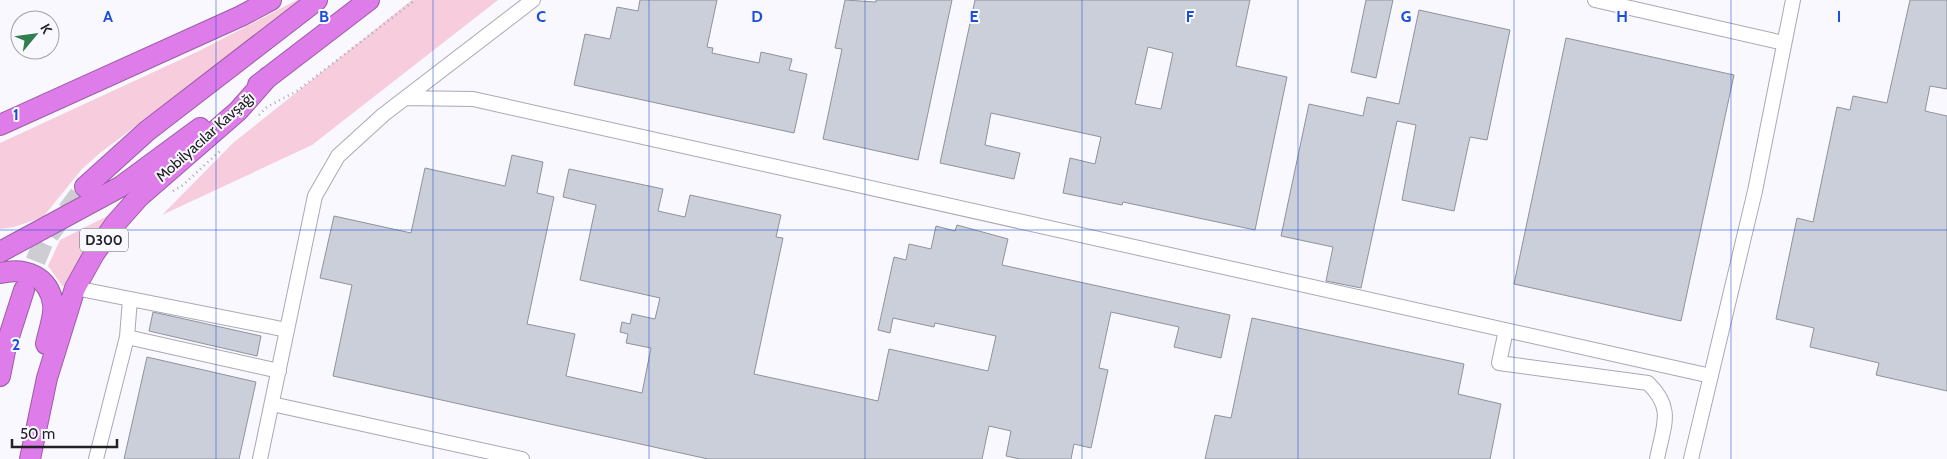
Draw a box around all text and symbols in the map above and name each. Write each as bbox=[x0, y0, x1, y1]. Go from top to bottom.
text: A bbox=[103, 7, 113, 26]
text: B bbox=[319, 7, 329, 26]
text: C bbox=[536, 7, 546, 26]
text: D bbox=[751, 7, 763, 26]
text: E bbox=[969, 7, 979, 26]
text: F bbox=[1186, 7, 1195, 26]
text: G bbox=[1401, 7, 1411, 26]
text: H bbox=[1616, 7, 1628, 26]
text: I bbox=[1837, 7, 1841, 26]
north arrow bbox=[10, 10, 60, 60]
text: K bbox=[36, 20, 56, 37]
street label: Mobilyacılar Kavşağı bbox=[152, 88, 258, 186]
text: 1 bbox=[13, 105, 19, 124]
road number: D300 bbox=[80, 228, 128, 252]
text: 2 bbox=[12, 335, 20, 354]
scale bar bbox=[12, 416, 118, 448]
text: 50 m bbox=[20, 425, 55, 443]

